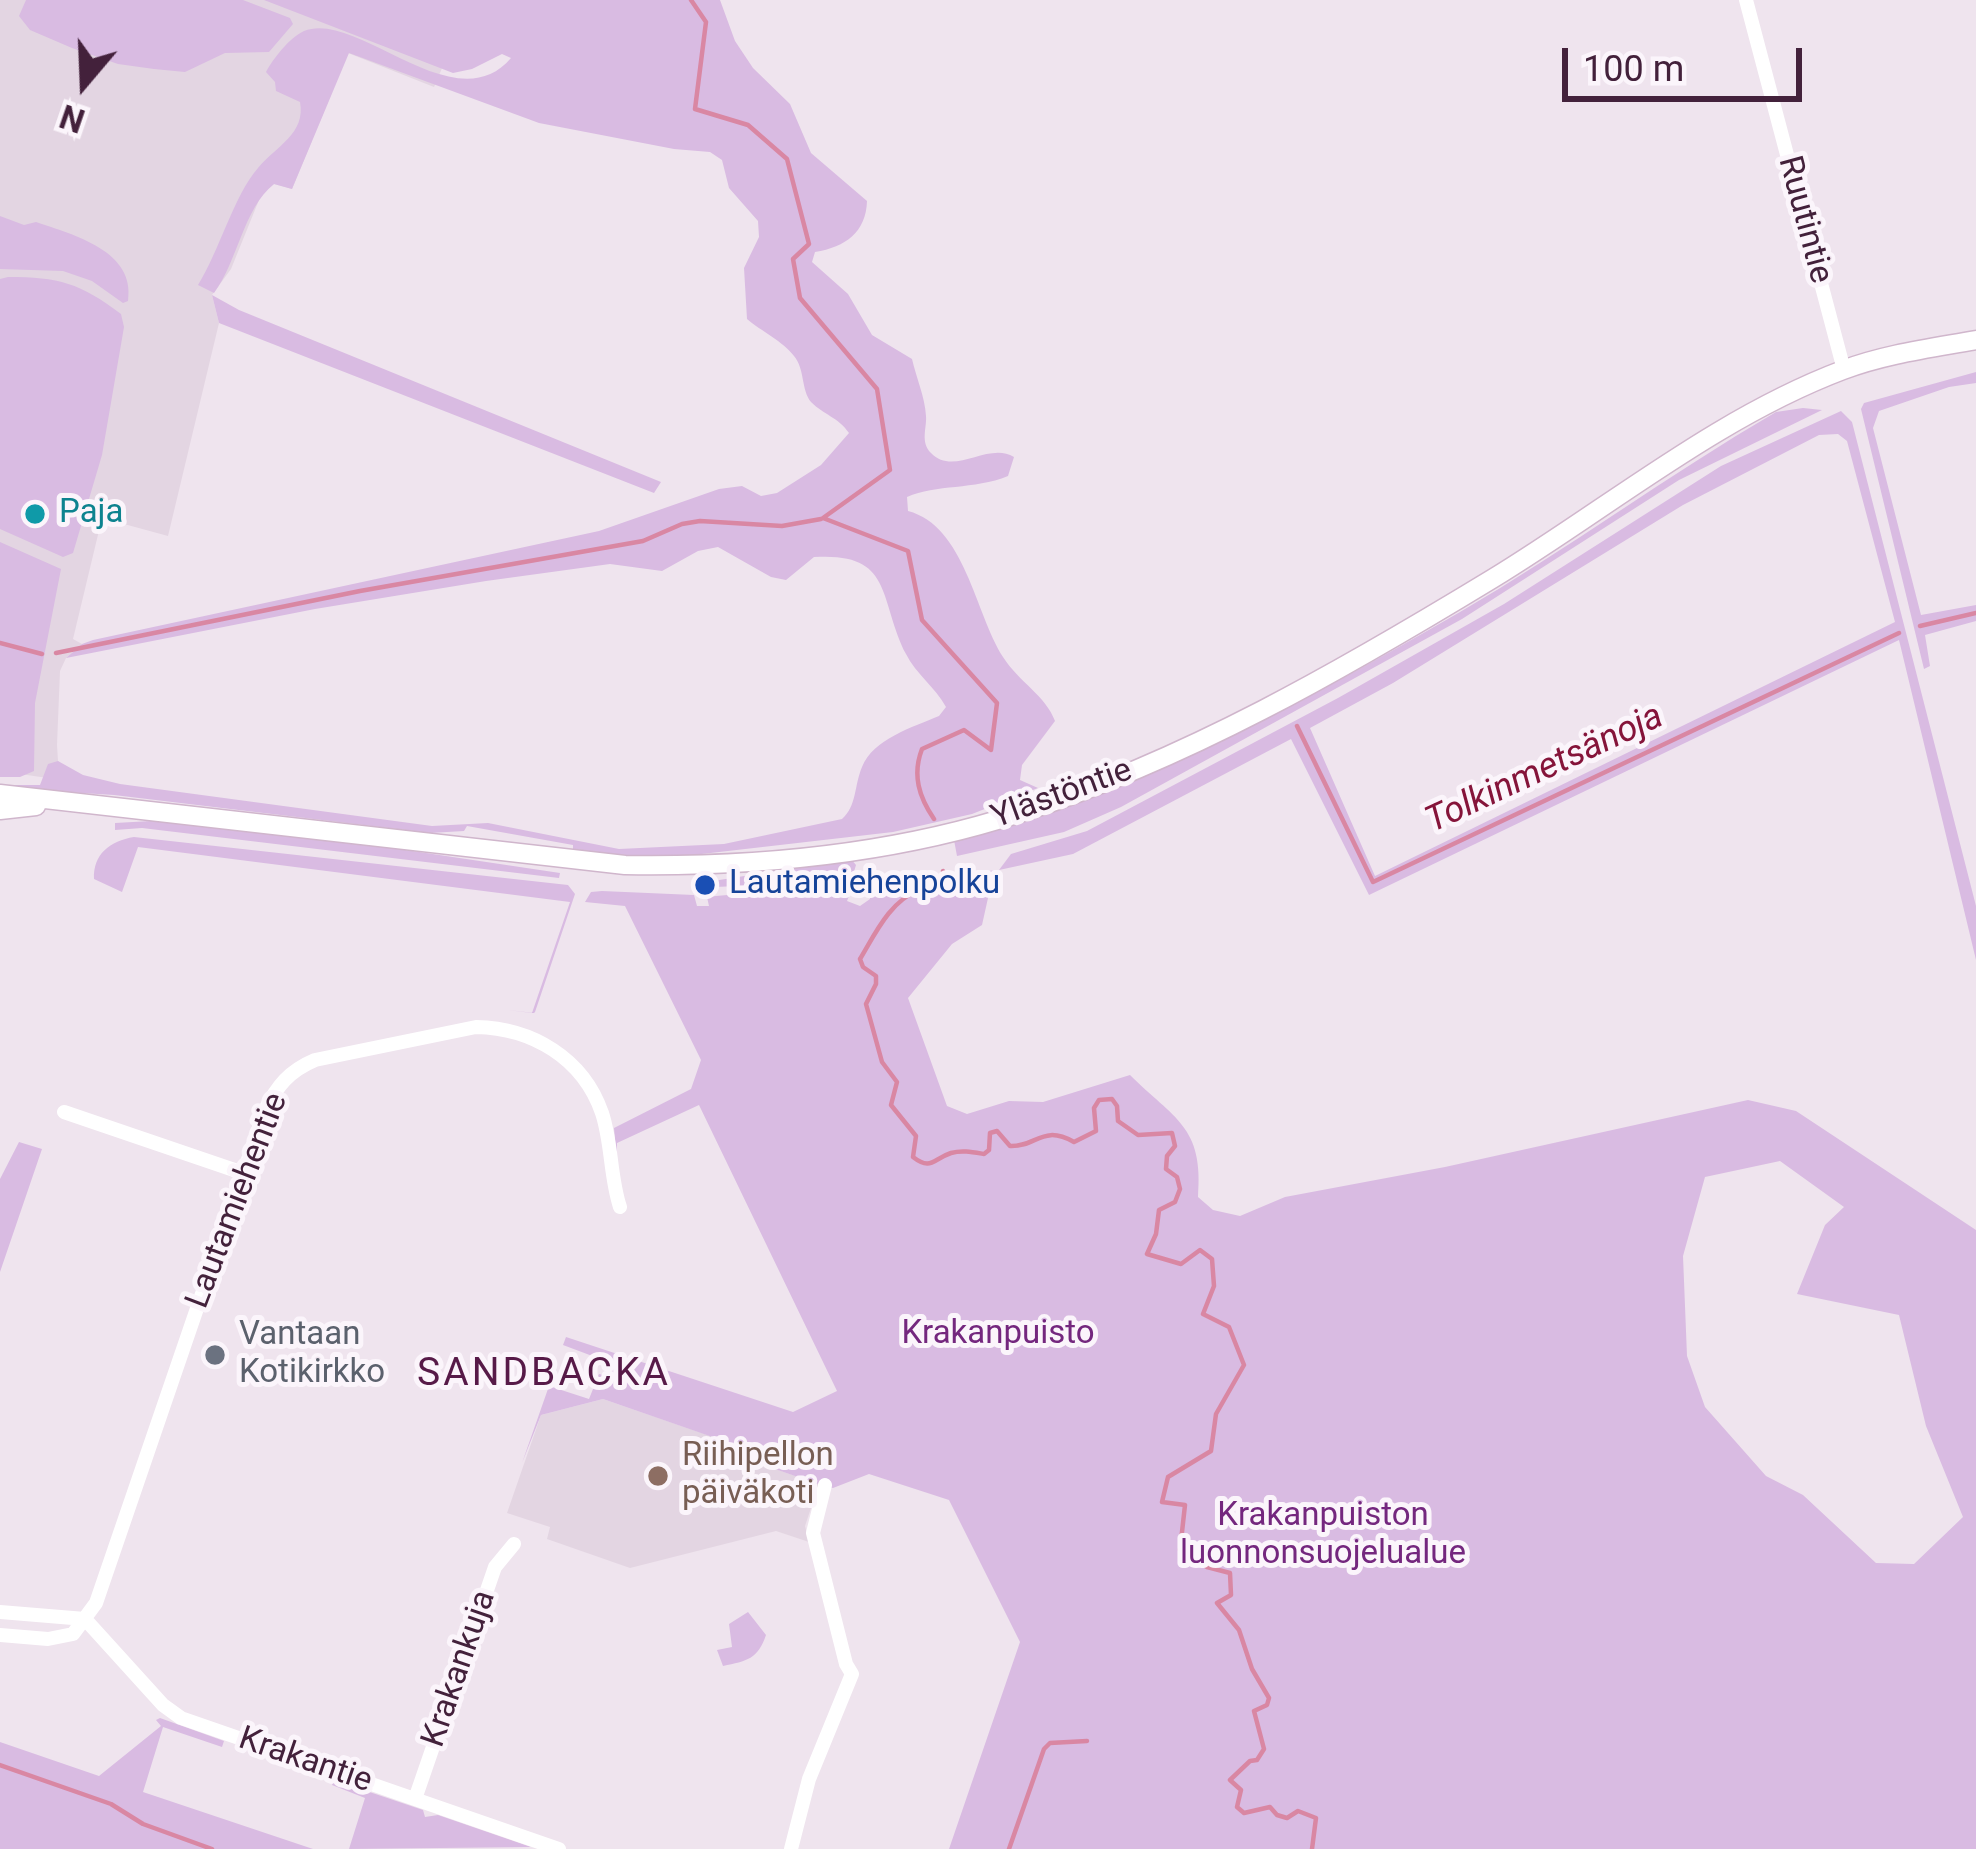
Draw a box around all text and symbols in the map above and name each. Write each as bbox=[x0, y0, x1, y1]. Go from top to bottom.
north arrow bbox=[24, 24, 144, 144]
scale bar bbox=[1568, 24, 1808, 98]
text: 100 m bbox=[1583, 48, 1684, 90]
text: N bbox=[55, 96, 89, 141]
street label: Ruutintie bbox=[1768, 152, 1840, 288]
place label: Paja bbox=[59, 494, 123, 534]
marker: Paja bbox=[22, 501, 48, 527]
water label: Tolkinmetsänoja bbox=[1419, 696, 1671, 844]
street label: Ylästöntie bbox=[986, 751, 1138, 839]
place label: Lautamiehenpolku bbox=[729, 865, 1000, 905]
marker: Lautamiehenpolku bbox=[692, 872, 718, 898]
street label: Lautamiehentie bbox=[179, 1088, 297, 1314]
park label: Krakanpuisto bbox=[901, 1315, 1095, 1355]
place label: Vantaan Kotikirkko bbox=[239, 1316, 385, 1394]
marker: Vantaan Kotikirkko bbox=[202, 1342, 228, 1368]
district label: SANDBACKA bbox=[417, 1352, 671, 1398]
place label: Riihipellon päiväkoti bbox=[682, 1437, 834, 1515]
marker: Riihipellon päiväkoti bbox=[645, 1463, 671, 1489]
park label: Krakanpuiston luonnonsuojelualue bbox=[1180, 1497, 1466, 1575]
street label: Krakankuja bbox=[415, 1586, 505, 1752]
street label: Krakantie bbox=[233, 1720, 377, 1802]

